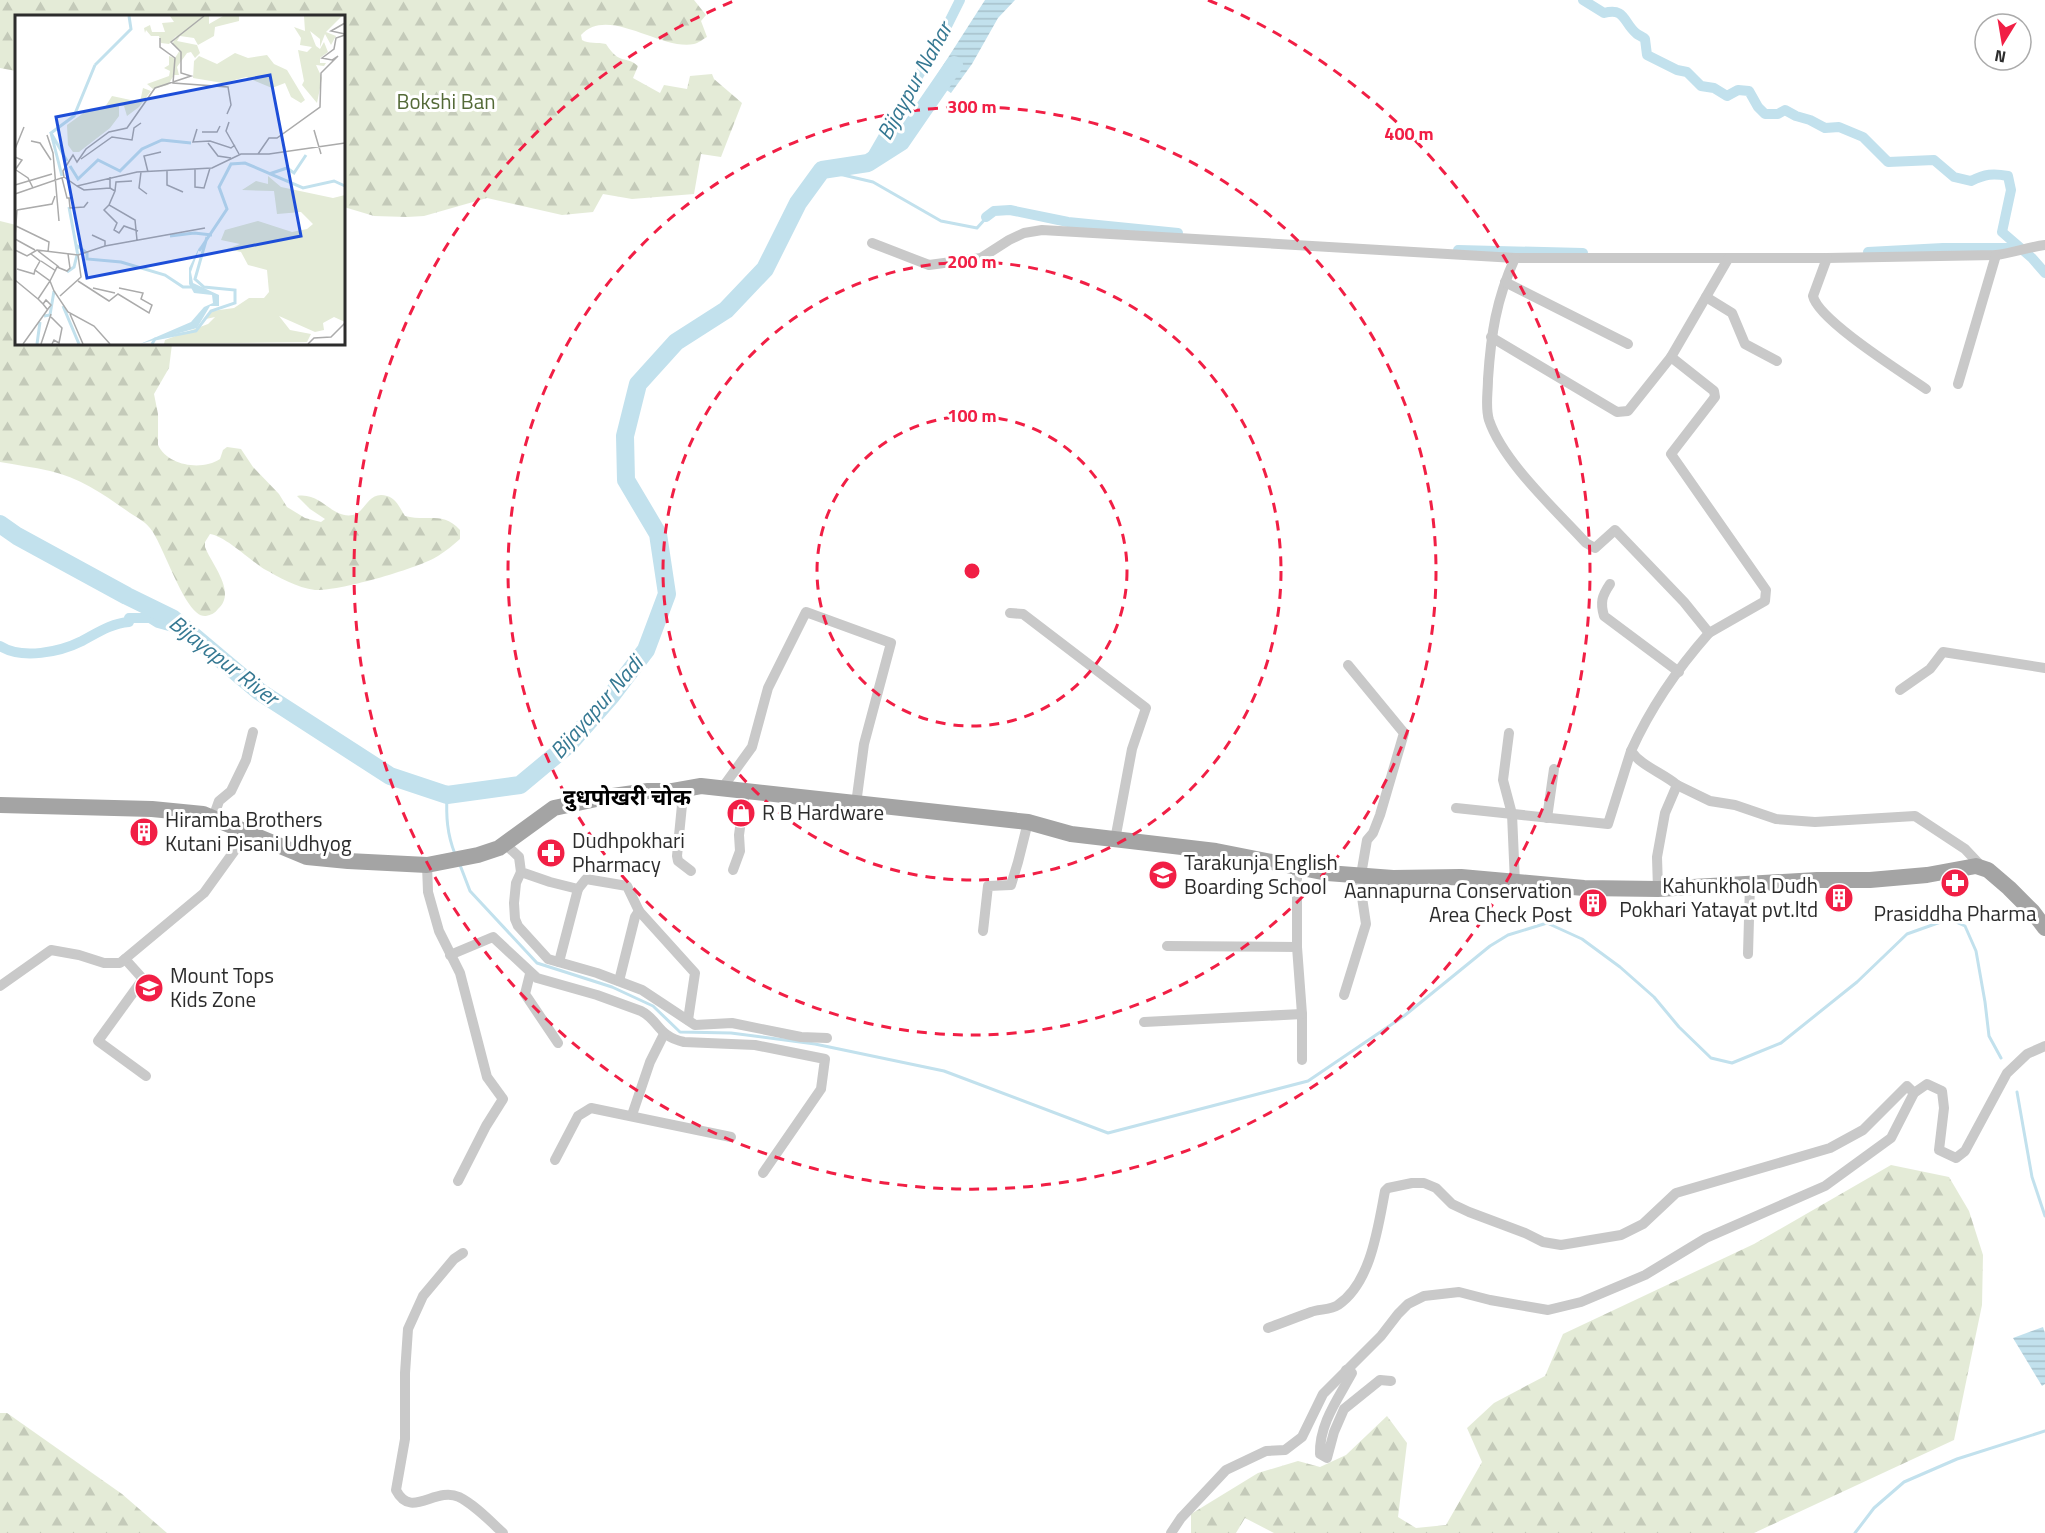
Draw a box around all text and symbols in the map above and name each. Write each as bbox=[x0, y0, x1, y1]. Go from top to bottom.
north arrow bbox=[1973, 12, 2033, 72]
water label: Bijaypur Nahar bbox=[868, 13, 962, 146]
inset map bbox=[15, 15, 345, 345]
text: N bbox=[1992, 44, 2008, 70]
park label: Bokshi Ban bbox=[396, 85, 496, 117]
text: 300 m bbox=[947, 93, 997, 120]
text: 400 m bbox=[1384, 120, 1434, 147]
text: 200 m bbox=[947, 248, 997, 275]
text: 100 m bbox=[947, 402, 997, 429]
centre of rings bbox=[962, 561, 982, 581]
water label: Bijayapur River bbox=[162, 606, 288, 716]
water label: Bijayapur Nadi bbox=[541, 646, 652, 766]
district label: दुधपोखरी चोक bbox=[563, 780, 692, 814]
place label: R B Hardware bbox=[762, 796, 884, 828]
shop icon: R B Hardware bbox=[725, 797, 757, 829]
place label: Hiramba Brothers Kutani Pisani Udhyog bbox=[165, 803, 352, 859]
building icon: Hiramba Brothers Kutani Pisani Udhyog bbox=[128, 816, 160, 848]
place label: Dudhpokhari Pharmacy bbox=[572, 824, 685, 880]
pharmacy icon: Dudhpokhari Pharmacy bbox=[535, 837, 567, 869]
place label: Tarakunja English Boarding School bbox=[1184, 846, 1338, 902]
school or university icon: Tarakunja English Boarding School bbox=[1147, 859, 1179, 891]
pharmacy icon: Prasiddha Pharma bbox=[1939, 867, 1971, 899]
place label: Kahunkhola Dudh Pokhari Yatayat pvt.ltd bbox=[1619, 869, 1818, 925]
place label: Aannapurna Conservation Area Check Post bbox=[1344, 874, 1573, 930]
building icon: Kahunkhola Dudh Pokhari Yatayat pvt.ltd bbox=[1823, 882, 1855, 914]
building icon: Aannapurna Conservation Area Check Post bbox=[1577, 887, 1609, 919]
place label: Prasiddha Pharma bbox=[1874, 897, 2037, 929]
place label: Mount Tops Kids Zone bbox=[170, 959, 274, 1015]
school or university icon: Mount Tops Kids Zone bbox=[133, 972, 165, 1004]

